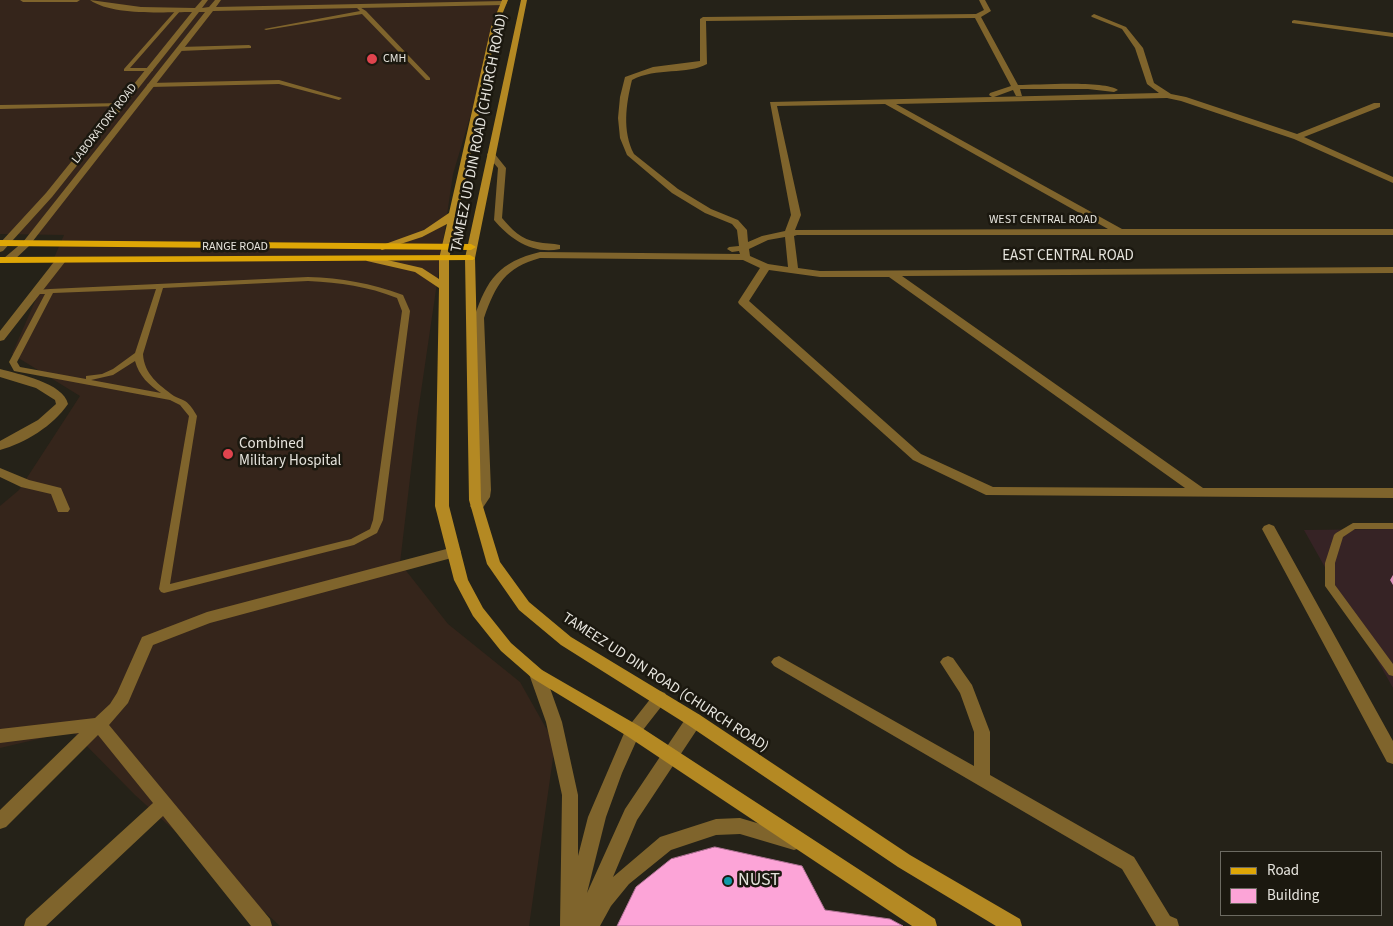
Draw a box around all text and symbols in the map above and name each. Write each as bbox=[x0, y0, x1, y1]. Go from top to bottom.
street label: TAMEEZ UD DIN ROAD (CHURCH ROAD) bbox=[448, 12, 512, 254]
marker: CMH bbox=[365, 52, 379, 66]
place label: CMH bbox=[383, 52, 406, 66]
street label: LABORATORY ROAD bbox=[69, 81, 141, 167]
street label: WEST CENTRAL ROAD bbox=[989, 213, 1097, 227]
street label: RANGE ROAD bbox=[202, 240, 268, 254]
street label: EAST CENTRAL ROAD bbox=[1002, 248, 1134, 266]
place label: Combined Military Hospital bbox=[239, 436, 341, 471]
marker: Combined Military Hospital bbox=[221, 447, 235, 461]
street label: TAMEEZ UD DIN ROAD (CHURCH ROAD) bbox=[558, 609, 772, 757]
legend bbox=[1220, 851, 1383, 916]
text: Road bbox=[1267, 860, 1299, 881]
place label: NUST bbox=[738, 870, 780, 892]
marker: NUST bbox=[722, 875, 734, 887]
text: Building bbox=[1267, 885, 1319, 906]

